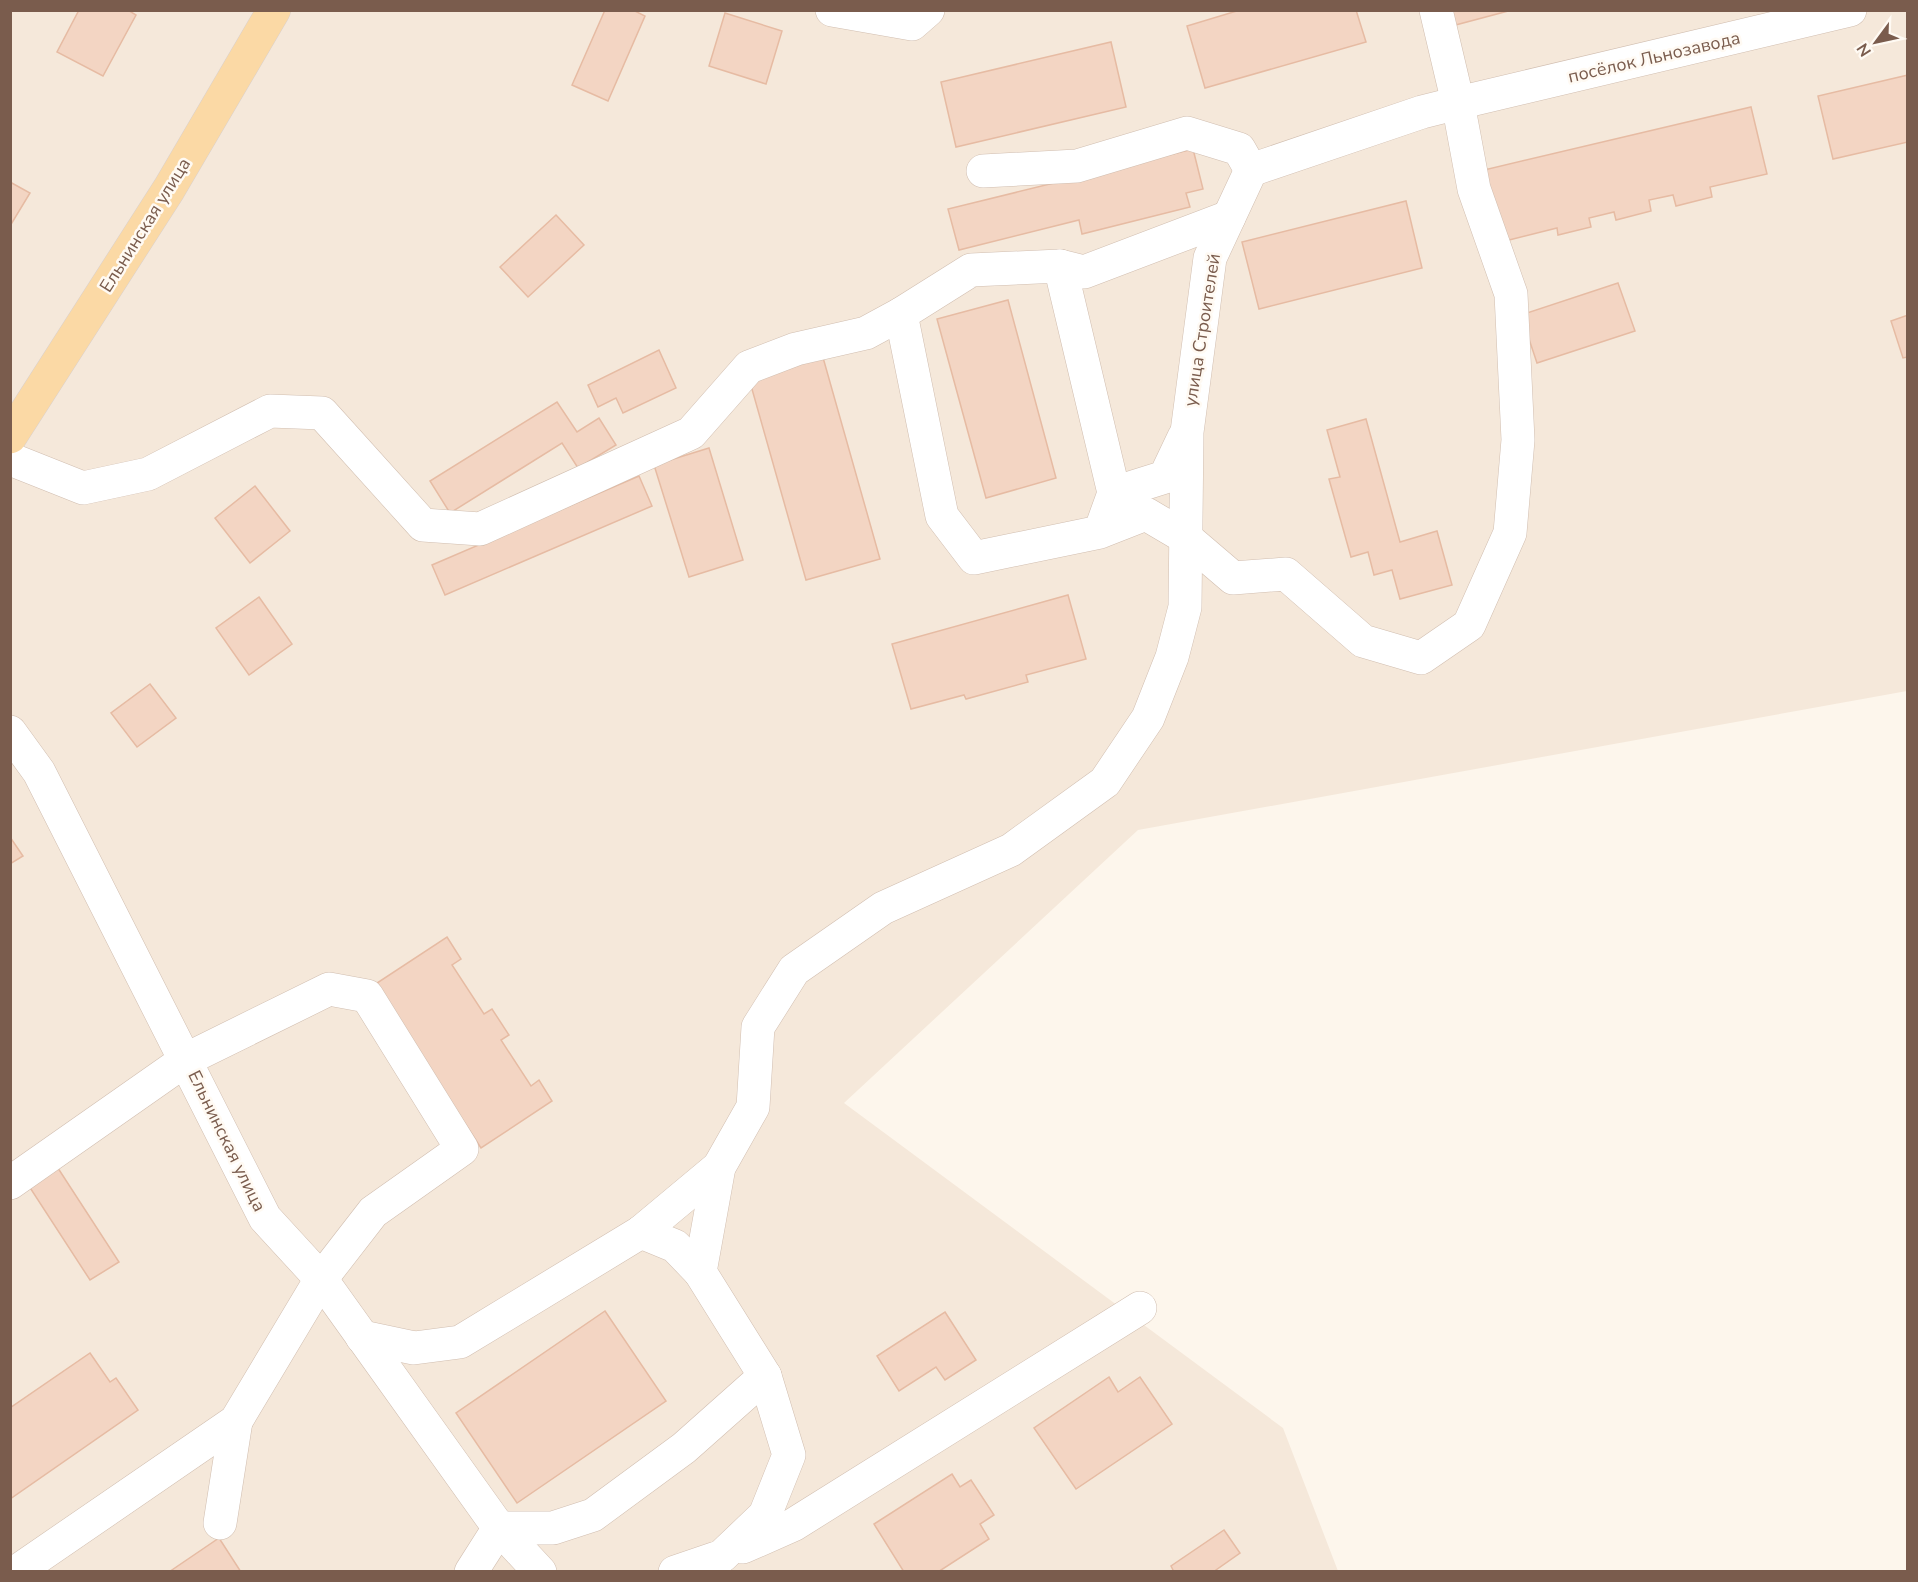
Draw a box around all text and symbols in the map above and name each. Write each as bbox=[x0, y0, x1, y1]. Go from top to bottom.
north arrow bbox=[1846, 12, 1906, 72]
street label: посёлок Льнозавода bbox=[1565, 25, 1743, 89]
text: N bbox=[1852, 39, 1877, 61]
street label: Ельнинская улица bbox=[94, 153, 196, 297]
street label: улица Строителей bbox=[1178, 252, 1226, 408]
street label: Ельнинская улица bbox=[182, 1066, 272, 1216]

